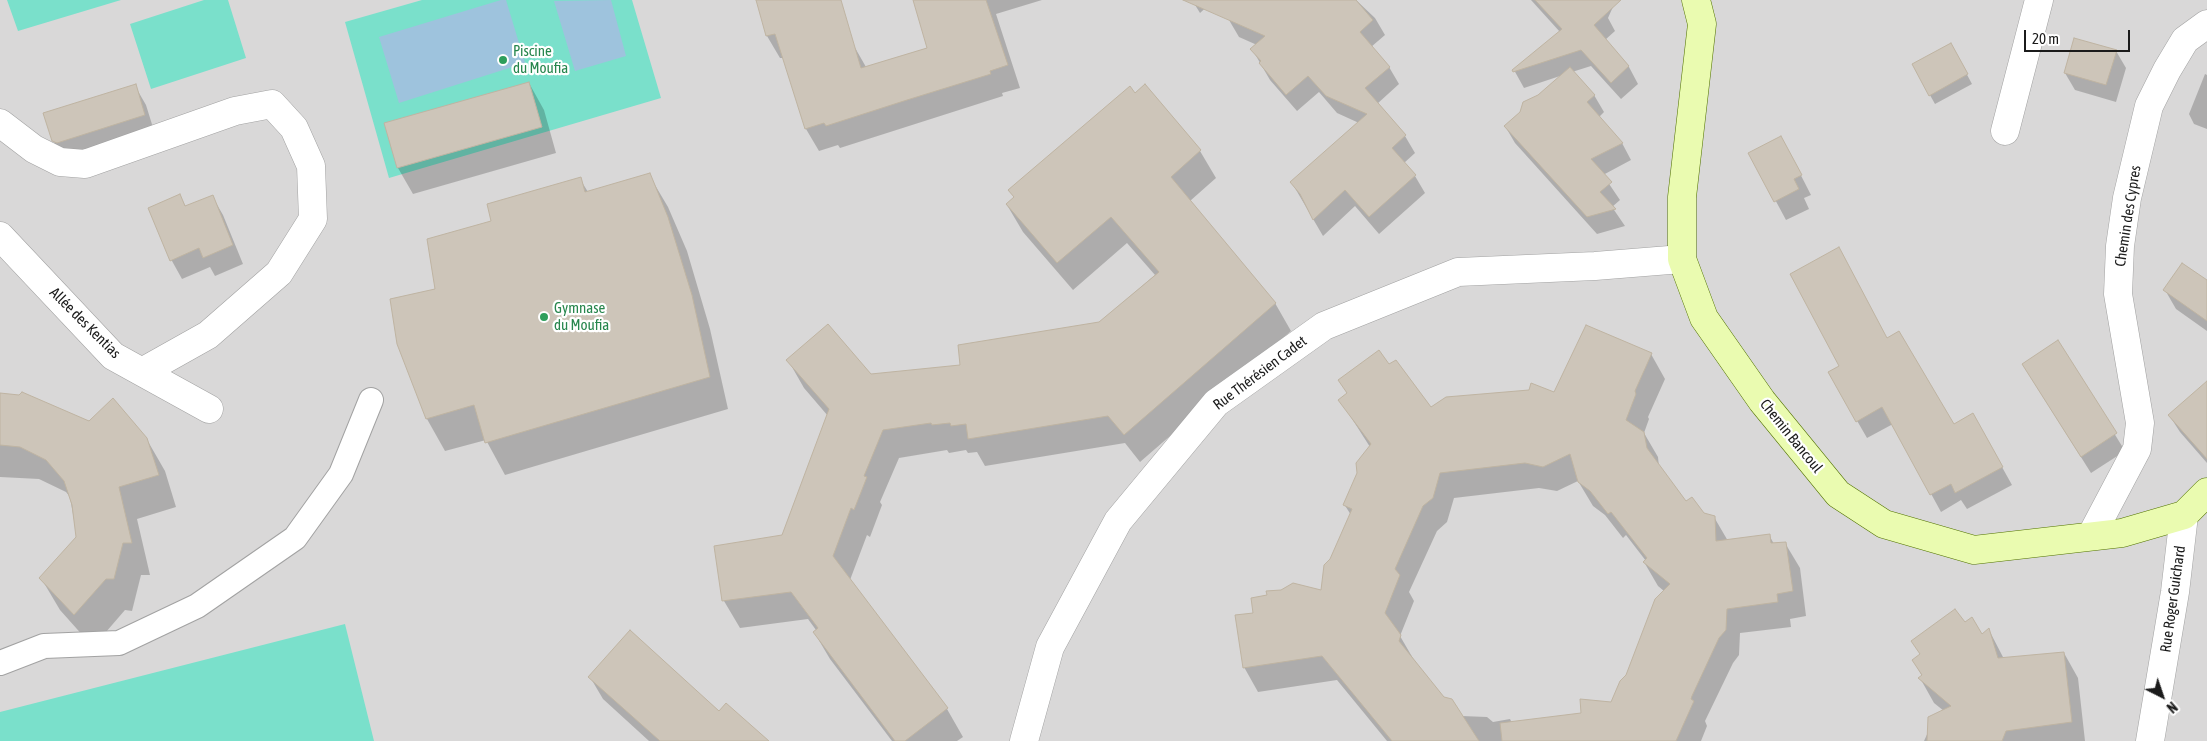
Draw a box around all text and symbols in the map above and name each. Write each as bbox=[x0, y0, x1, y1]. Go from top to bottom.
scale bar bbox=[2027, 20, 2133, 52]
text: 20 m bbox=[2032, 30, 2059, 47]
place label: Piscine du Moufia bbox=[513, 42, 568, 77]
marker: Piscine du Moufia bbox=[497, 54, 509, 66]
street label: Chemin des Cypres bbox=[2111, 164, 2145, 268]
street label: Allée des Kentias bbox=[46, 284, 124, 362]
place label: Gymnase du Moufia bbox=[554, 299, 609, 334]
marker: Gymnase du Moufia bbox=[538, 311, 550, 323]
street label: Rue Thérésien Cadet bbox=[1210, 332, 1310, 414]
street label: Chemin Bancoul bbox=[1756, 396, 1826, 476]
street label: Rue Roger Guichard bbox=[2157, 544, 2189, 654]
north arrow bbox=[2137, 671, 2187, 721]
text: N bbox=[2163, 699, 2180, 716]

